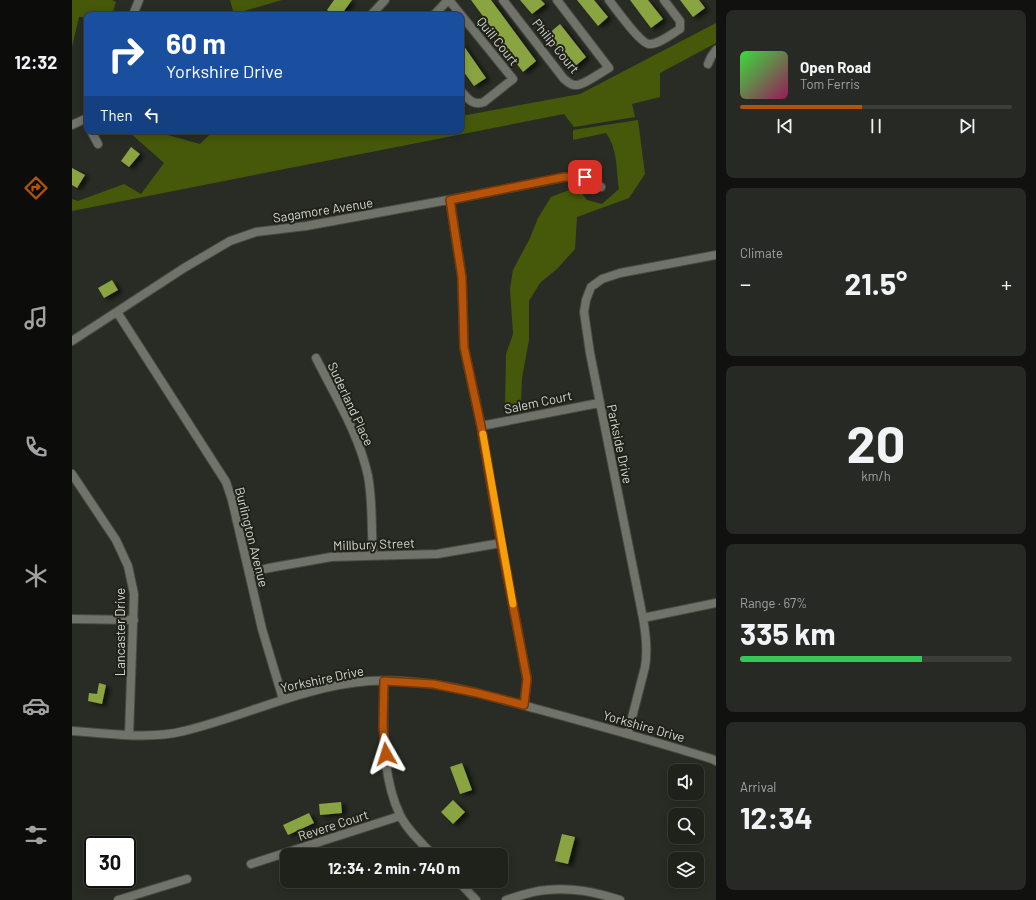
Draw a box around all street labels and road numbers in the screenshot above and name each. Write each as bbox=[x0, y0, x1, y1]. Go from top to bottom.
street label: Quill Court bbox=[474, 13, 522, 69]
street label: Philip Court bbox=[529, 15, 583, 77]
street label: Sagamore Avenue bbox=[272, 194, 374, 226]
street label: Suderland Place bbox=[325, 360, 377, 448]
street label: Salem Court bbox=[503, 387, 573, 417]
street label: Parkside Drive bbox=[604, 403, 636, 485]
street label: Burlington Avenue bbox=[232, 485, 272, 589]
street label: Millbury Street bbox=[333, 535, 415, 553]
street label: Lancaster Drive bbox=[112, 588, 128, 676]
street label: Yorkshire Drive bbox=[279, 662, 365, 696]
street label: Yorkshire Drive bbox=[601, 707, 687, 745]
street label: Revere Court bbox=[296, 806, 370, 844]

